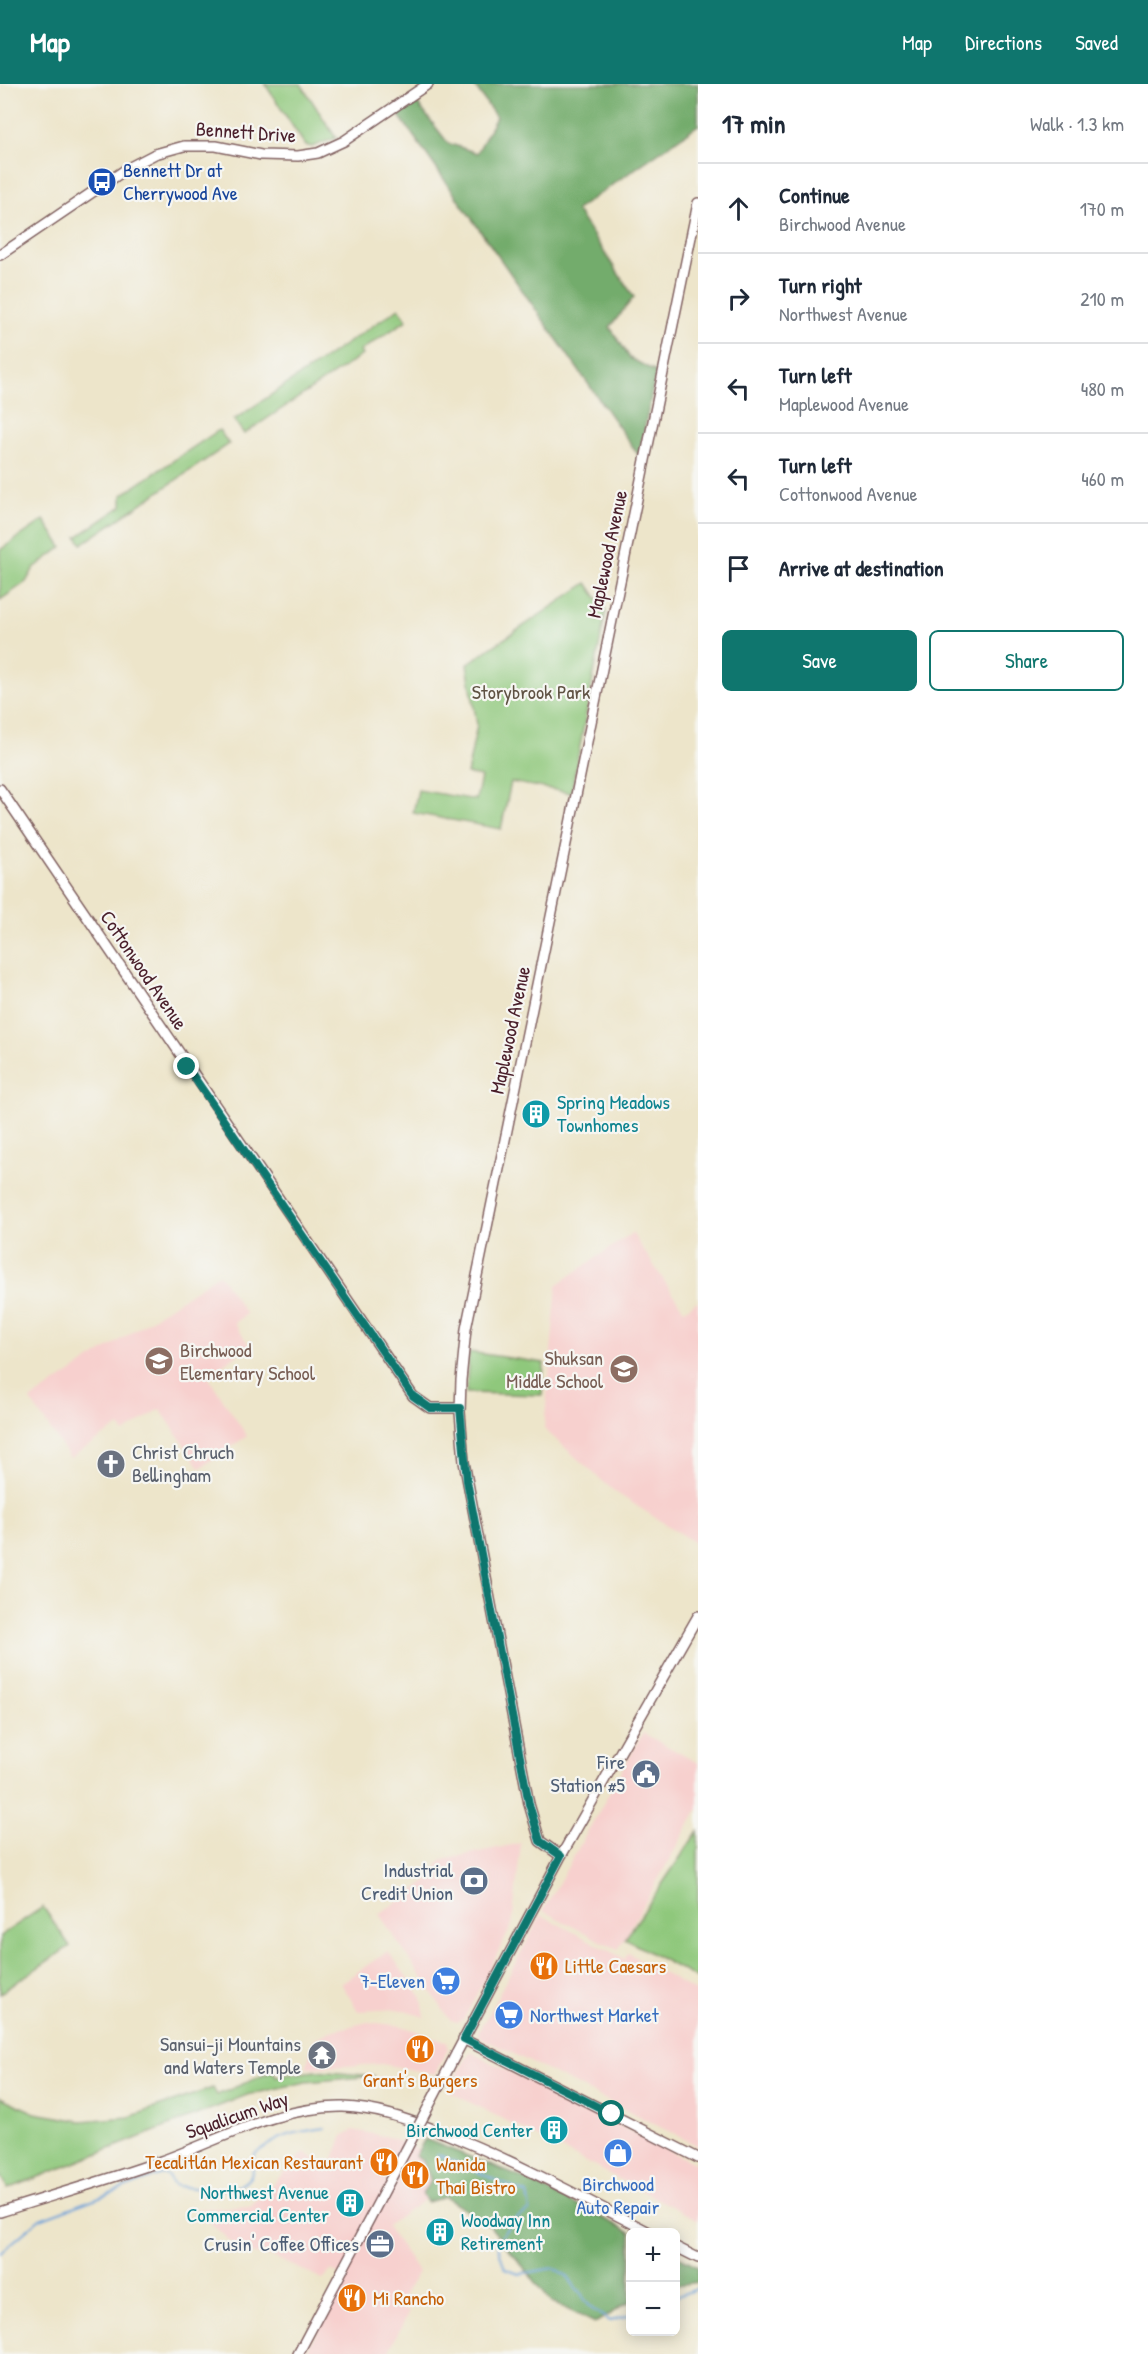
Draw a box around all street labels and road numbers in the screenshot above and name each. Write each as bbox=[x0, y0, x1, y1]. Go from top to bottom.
street label: Bennett Drive bbox=[195, 115, 297, 148]
street label: Maplewood Avenue bbox=[580, 487, 633, 620]
street label: Cottonwood Avenue bbox=[95, 905, 194, 1035]
street label: Maplewood Avenue bbox=[483, 963, 536, 1096]
street label: Squalicum Way bbox=[182, 2084, 292, 2145]

